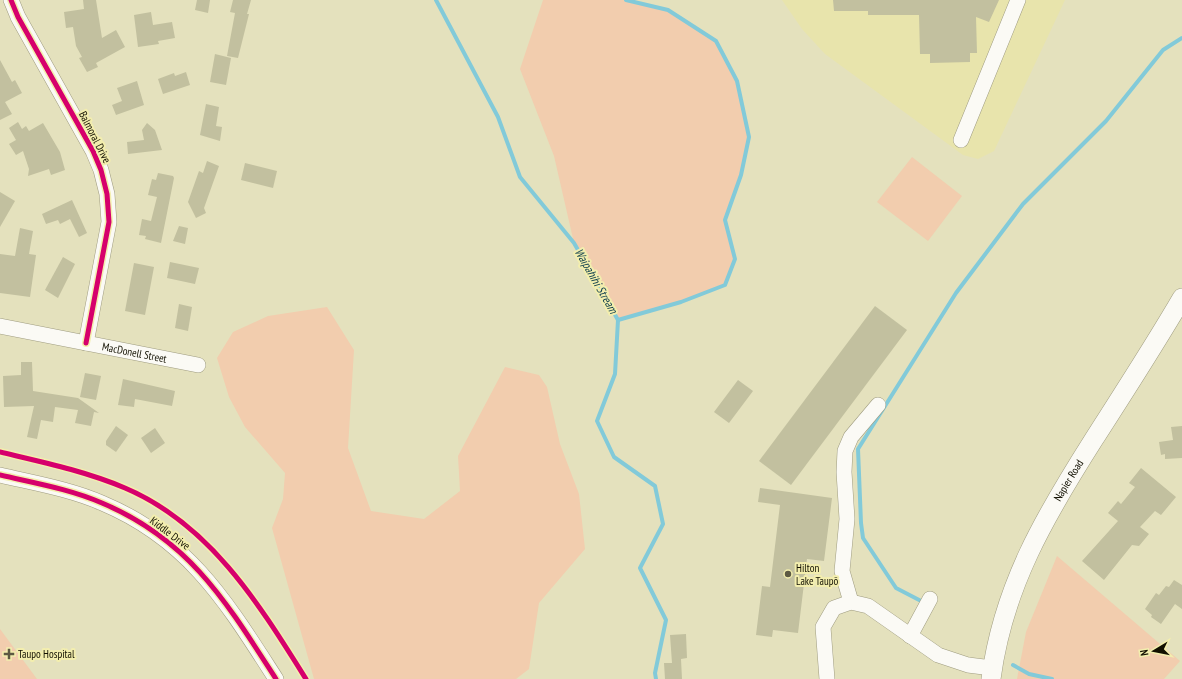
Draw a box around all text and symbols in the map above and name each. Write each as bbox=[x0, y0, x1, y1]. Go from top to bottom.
street label: Balmoral Drive bbox=[76, 109, 114, 166]
water label: Waipahihi Stream bbox=[572, 246, 622, 317]
street label: MacDonell Street bbox=[101, 339, 168, 366]
street label: Napier Road bbox=[1051, 457, 1087, 504]
street label: Kiddle Drive bbox=[147, 513, 193, 553]
place label: Hilton Lake Taupō bbox=[796, 561, 838, 588]
marker: Hilton Lake Taupō bbox=[783, 569, 793, 579]
north arrow bbox=[1134, 631, 1174, 671]
place label: Taupo Hospital bbox=[18, 647, 75, 661]
marker: Taupo Hospital bbox=[3, 648, 15, 660]
text: N bbox=[1137, 649, 1152, 657]

